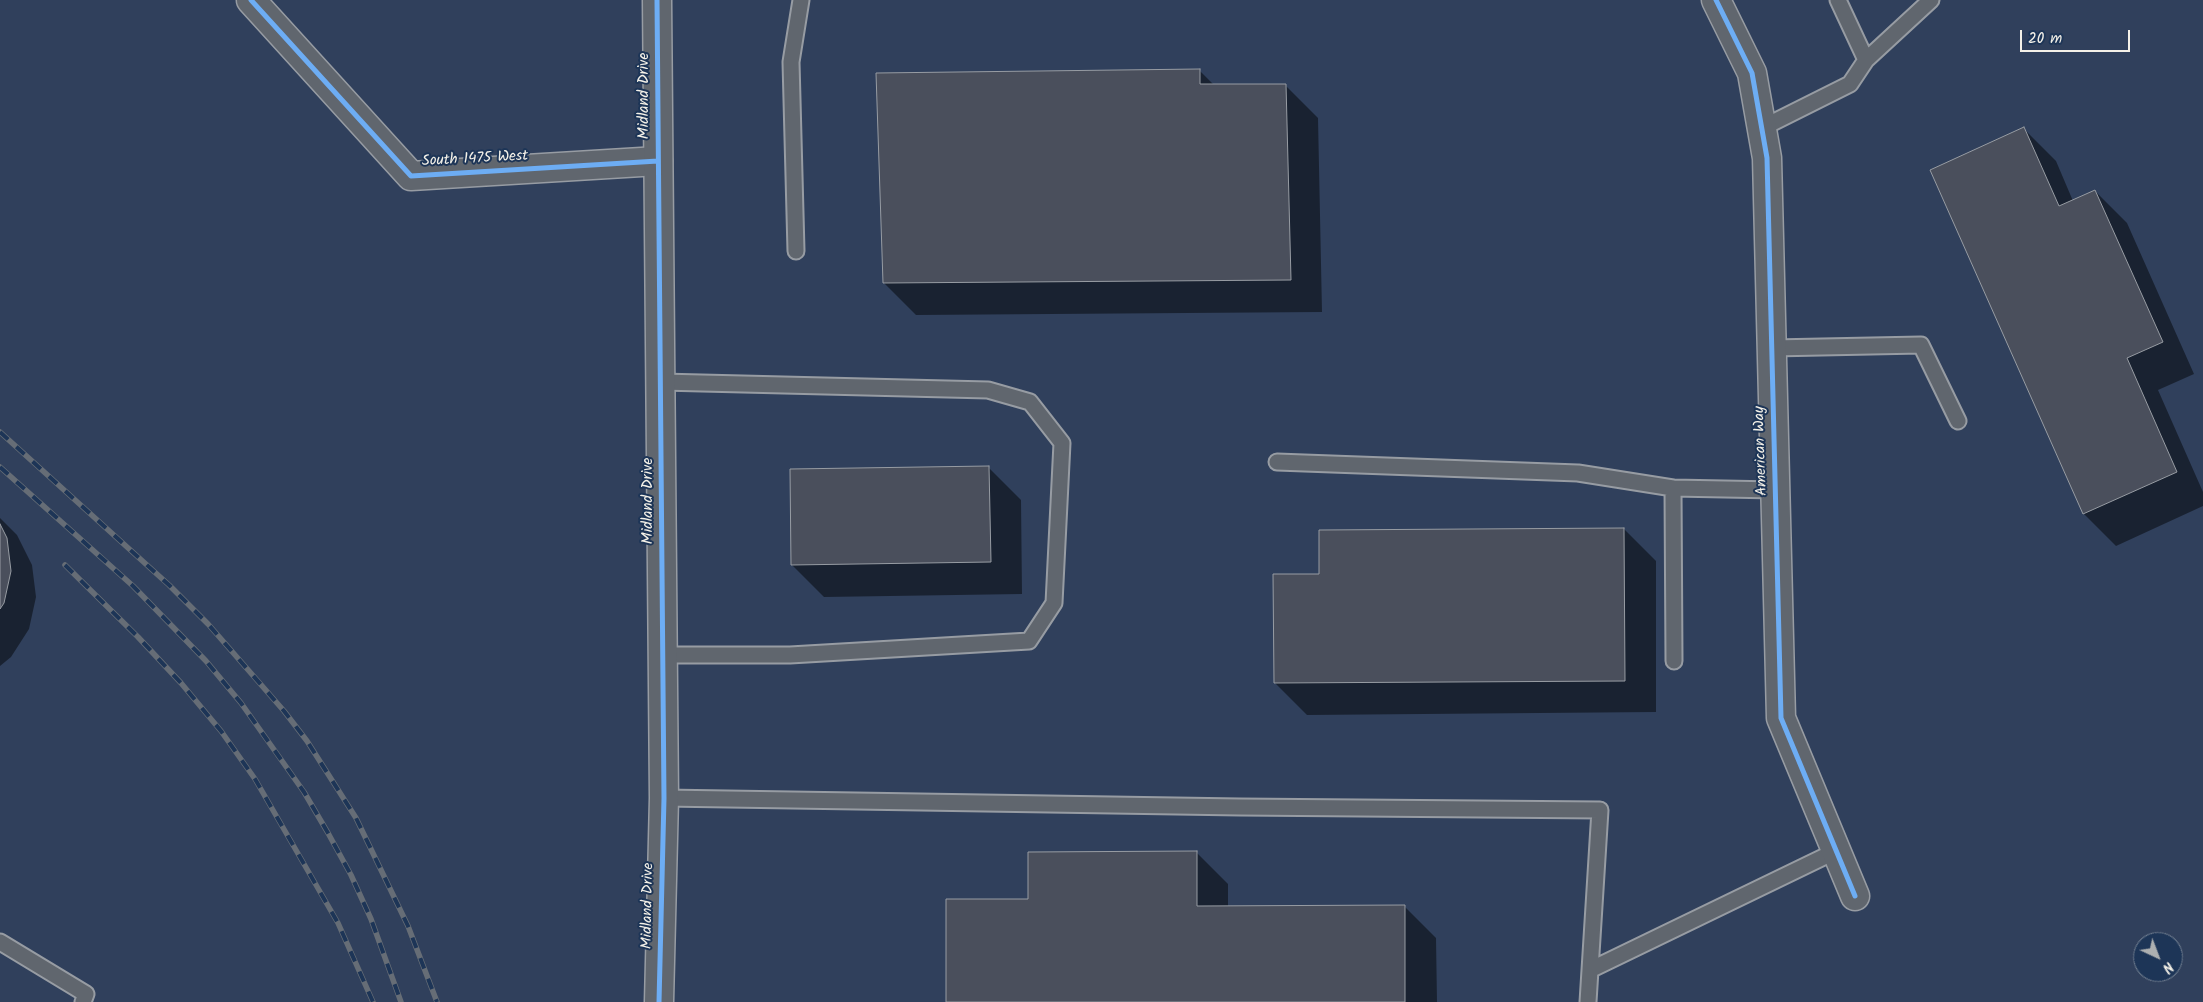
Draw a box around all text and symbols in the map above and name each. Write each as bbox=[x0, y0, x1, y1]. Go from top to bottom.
scale bar bbox=[2023, 20, 2133, 52]
text: 20 m bbox=[2028, 27, 2062, 51]
street label: Midland Drive bbox=[636, 53, 654, 139]
street label: South 1475 West bbox=[421, 148, 529, 172]
street label: American Way bbox=[1751, 406, 1773, 496]
street label: Midland Drive bbox=[640, 458, 658, 544]
street label: Midland Drive bbox=[639, 863, 659, 949]
north arrow bbox=[2133, 932, 2183, 982]
text: N bbox=[2157, 956, 2178, 978]

